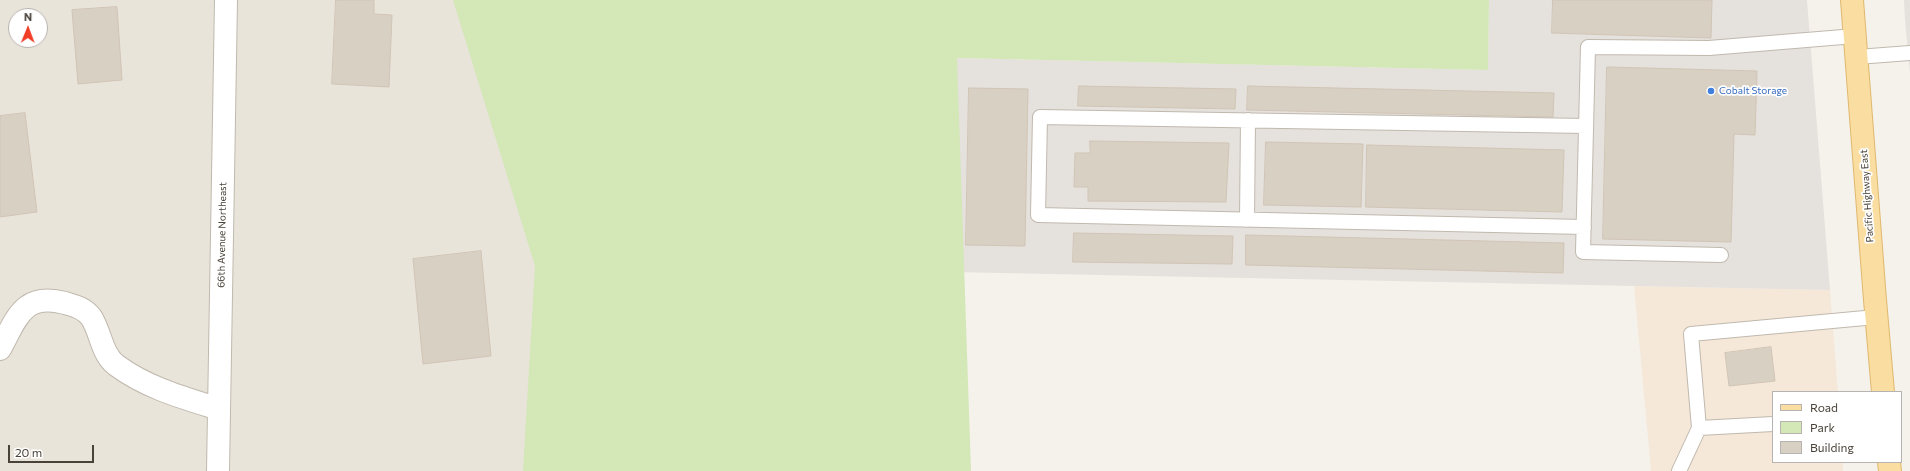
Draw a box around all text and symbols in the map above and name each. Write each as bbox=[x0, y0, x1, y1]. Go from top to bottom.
north arrow bbox=[8, 8, 48, 48]
text: N bbox=[24, 10, 32, 23]
place label: Cobalt Storage bbox=[1719, 85, 1787, 97]
marker: Cobalt Storage bbox=[1706, 86, 1716, 96]
street label: Pacific Highway East bbox=[1858, 149, 1876, 243]
street label: 66th Avenue Northeast bbox=[215, 182, 229, 288]
legend bbox=[1772, 391, 1902, 463]
text: Road bbox=[1810, 400, 1838, 414]
text: Park bbox=[1810, 420, 1835, 434]
scale bar bbox=[10, 437, 96, 463]
text: Building bbox=[1810, 440, 1854, 454]
text: 20 m bbox=[15, 445, 42, 459]

